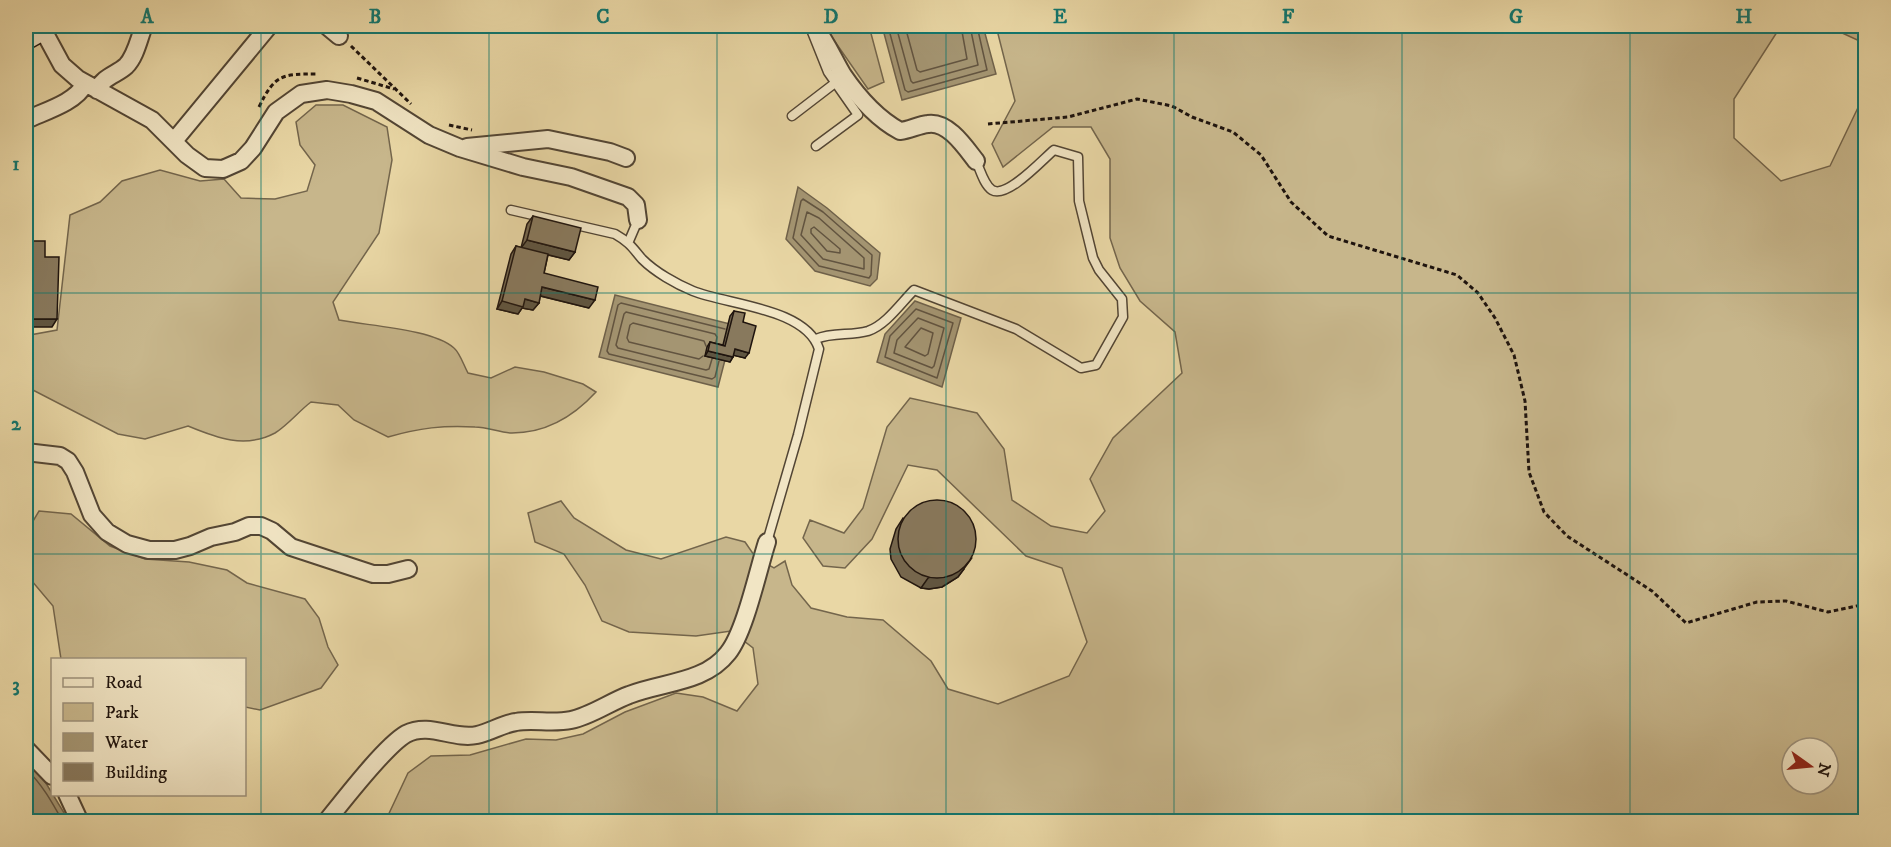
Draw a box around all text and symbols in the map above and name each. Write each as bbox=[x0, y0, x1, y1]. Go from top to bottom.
text: A bbox=[140, 5, 155, 30]
text: B bbox=[369, 5, 381, 30]
text: C bbox=[596, 5, 610, 30]
text: D bbox=[824, 5, 839, 30]
text: E bbox=[1053, 5, 1067, 30]
text: F bbox=[1282, 5, 1295, 30]
text: G bbox=[1509, 5, 1523, 30]
text: H bbox=[1736, 5, 1753, 30]
text: 1 bbox=[12, 152, 20, 177]
text: 2 bbox=[11, 412, 22, 437]
legend bbox=[51, 658, 246, 796]
text: Road bbox=[105, 672, 142, 694]
text: 3 bbox=[12, 673, 20, 698]
text: Park bbox=[105, 702, 139, 724]
text: Water bbox=[104, 732, 148, 754]
north arrow bbox=[1780, 736, 1840, 796]
text: N bbox=[1812, 761, 1835, 779]
text: Building bbox=[105, 762, 167, 784]

